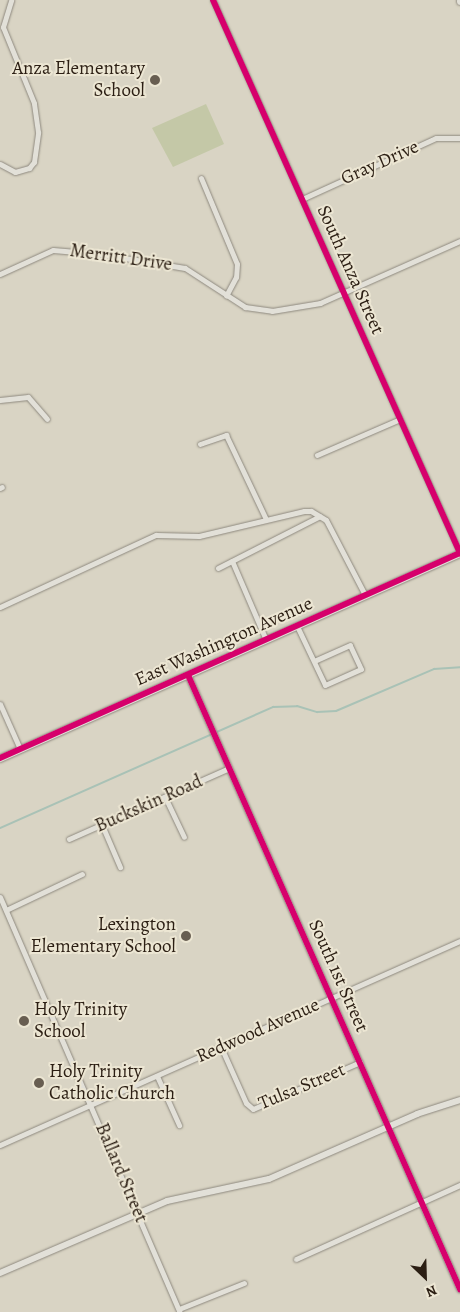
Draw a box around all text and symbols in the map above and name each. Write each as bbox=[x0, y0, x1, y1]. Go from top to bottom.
place label: Anza Elementary School bbox=[12, 58, 145, 102]
marker: Anza Elementary School bbox=[149, 74, 161, 86]
street label: Gray Drive bbox=[338, 136, 422, 190]
street label: South Anza Street bbox=[311, 202, 389, 338]
street label: Merritt Drive bbox=[68, 240, 174, 276]
street label: East Washington Avenue bbox=[132, 593, 316, 691]
street label: Buckskin Road bbox=[92, 770, 206, 838]
place label: Lexington Elementary School bbox=[31, 914, 176, 958]
street label: South 1st Street bbox=[303, 916, 373, 1036]
marker: Lexington Elementary School bbox=[180, 930, 192, 942]
street label: Redwood Avenue bbox=[193, 994, 323, 1068]
place label: Holy Trinity School bbox=[34, 999, 127, 1043]
marker: Holy Trinity School bbox=[18, 1015, 30, 1027]
street label: Tulsa Street bbox=[255, 1059, 349, 1115]
place label: Holy Trinity Catholic Church bbox=[49, 1061, 175, 1105]
marker: Holy Trinity Catholic Church bbox=[33, 1077, 45, 1089]
street label: Ballard Street bbox=[90, 1120, 152, 1226]
north arrow bbox=[400, 1252, 450, 1302]
text: N bbox=[423, 1280, 440, 1302]

